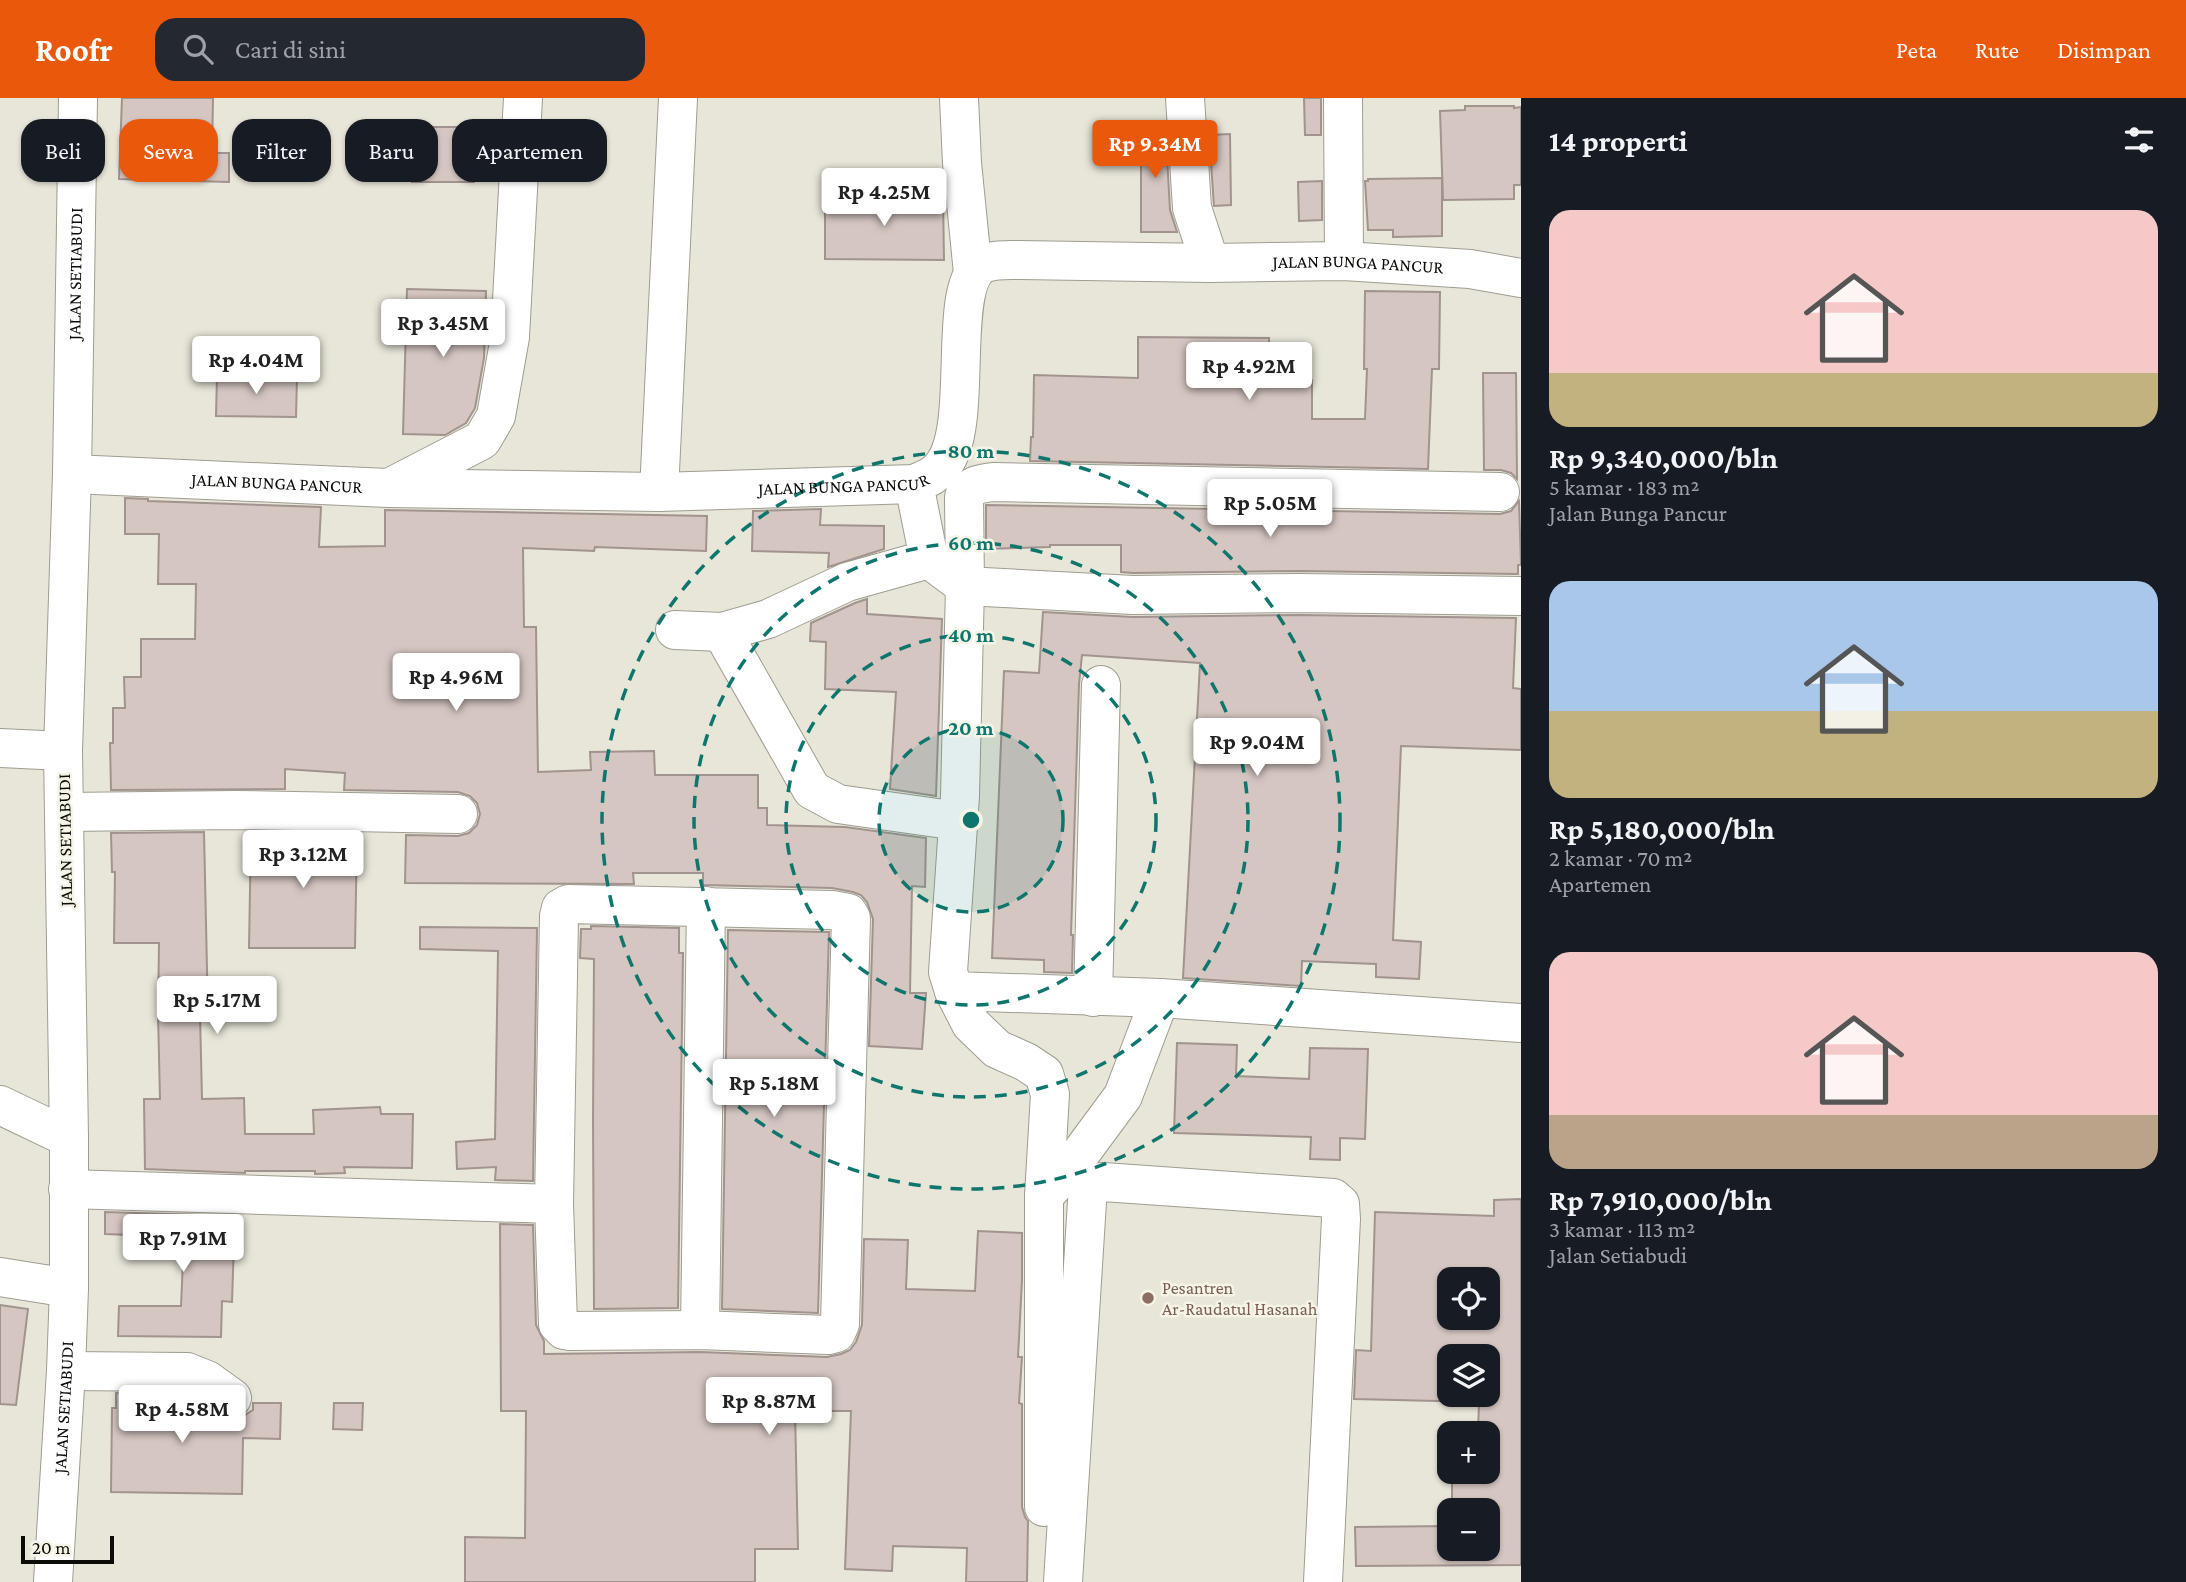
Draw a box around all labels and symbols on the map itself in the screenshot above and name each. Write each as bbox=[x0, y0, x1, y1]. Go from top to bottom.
pin: Rp 9.34M bbox=[1083, 120, 1227, 180]
pin: Rp 4.25M bbox=[812, 169, 956, 228]
street label: JALAN SETIABUDI bbox=[64, 207, 86, 342]
street label: JALAN BUNGA PANCUR bbox=[1270, 251, 1445, 277]
pin: Rp 3.45M bbox=[371, 300, 515, 359]
pin: Rp 4.04M bbox=[184, 336, 328, 396]
pin: Rp 4.92M bbox=[1177, 342, 1321, 402]
text: 80 m bbox=[948, 439, 995, 463]
street label: JALAN BUNGA PANCUR bbox=[756, 468, 933, 499]
street label: JALAN BUNGA PANCUR bbox=[189, 469, 364, 497]
pin: Rp 5.05M bbox=[1198, 480, 1342, 539]
text: 60 m bbox=[948, 531, 994, 555]
text: 40 m bbox=[948, 623, 994, 647]
pin: Rp 4.96M bbox=[384, 654, 528, 713]
text: 20 m bbox=[948, 716, 994, 740]
pin: Rp 9.04M bbox=[1185, 718, 1329, 778]
street label: JALAN SETIABUDI bbox=[54, 774, 76, 908]
centre of rings bbox=[959, 808, 983, 832]
pin: Rp 3.12M bbox=[231, 830, 375, 890]
pin: Rp 5.17M bbox=[145, 976, 289, 1036]
pin: Rp 5.18M bbox=[702, 1060, 846, 1119]
pin: Rp 7.91M bbox=[111, 1214, 255, 1274]
place label: Pesantren Ar-Raudatul Hasanah bbox=[1162, 1278, 1318, 1319]
marker: Pesantren Ar-Raudatul Hasanah bbox=[1140, 1290, 1156, 1306]
street label: JALAN SETIABUDI bbox=[50, 1341, 77, 1476]
pin: Rp 8.87M bbox=[697, 1378, 841, 1437]
pin: Rp 4.58M bbox=[110, 1386, 254, 1445]
scale bar bbox=[21, 1533, 114, 1565]

